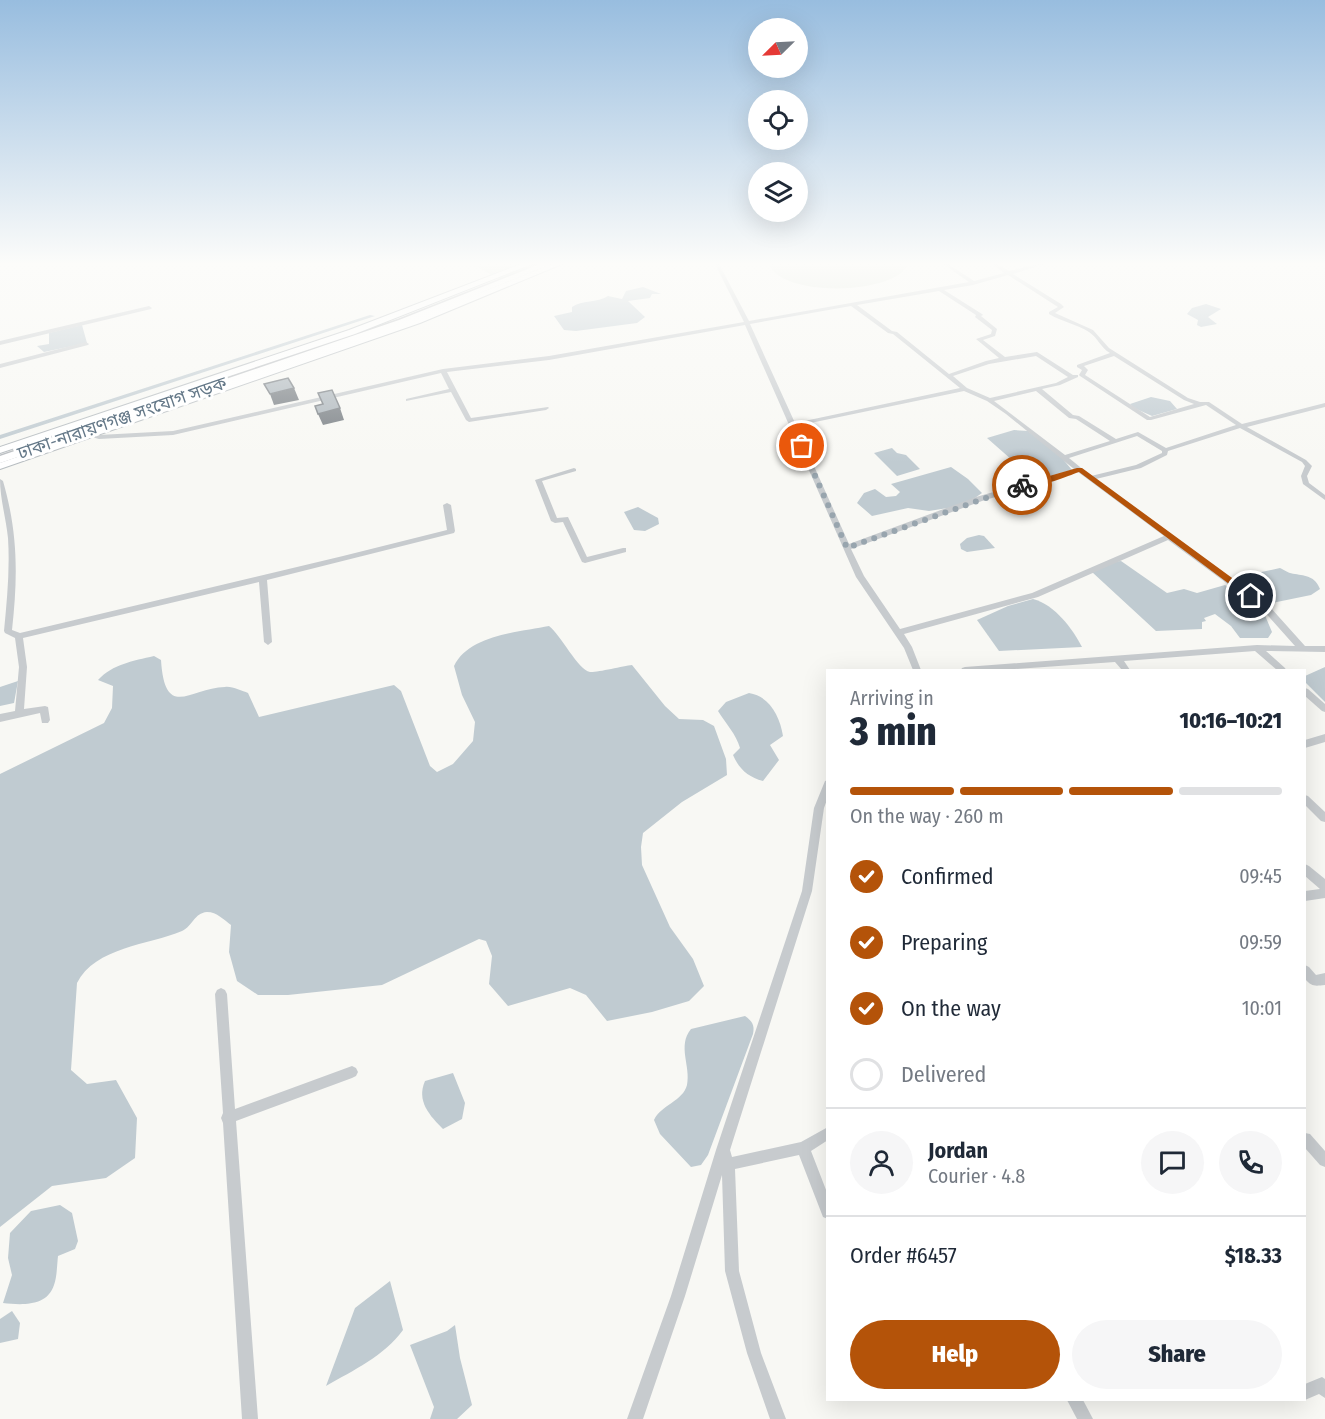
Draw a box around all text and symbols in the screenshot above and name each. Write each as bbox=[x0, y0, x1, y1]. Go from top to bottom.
north arrow bbox=[748, 18, 808, 78]
map controls bbox=[748, 18, 808, 222]
button: locate bbox=[748, 90, 808, 150]
button: layers bbox=[748, 162, 808, 222]
street label: ঢাকা-নারায়ণগঞ্জ সংযোগ সড়ক bbox=[14, 372, 230, 465]
pin bbox=[776, 420, 827, 471]
icon: bag bbox=[785, 429, 818, 462]
courier bbox=[992, 455, 1052, 515]
icon: bike bbox=[1006, 469, 1039, 502]
pin bbox=[1225, 570, 1276, 621]
icon: home bbox=[1234, 579, 1267, 612]
text: Arriving in bbox=[850, 686, 934, 710]
text: 10:16–10:21 bbox=[1179, 707, 1282, 734]
text: 3 min bbox=[850, 709, 937, 755]
text: On the way · 260 m bbox=[850, 804, 1004, 828]
icon: check bbox=[850, 860, 883, 893]
text: Confirmed bbox=[901, 863, 994, 890]
text: 09:45 bbox=[1239, 864, 1282, 888]
icon: check bbox=[850, 926, 883, 959]
text: Preparing bbox=[901, 929, 987, 956]
text: 09:59 bbox=[1239, 930, 1282, 954]
icon: check bbox=[850, 992, 883, 1025]
text: On the way bbox=[901, 995, 1001, 1022]
text: 10:01 bbox=[1242, 996, 1282, 1020]
text: Delivered bbox=[901, 1061, 986, 1088]
button: person bbox=[850, 1131, 913, 1194]
button: chat bbox=[1141, 1131, 1204, 1194]
button: phone bbox=[1219, 1131, 1282, 1194]
text: Jordan bbox=[928, 1137, 988, 1164]
text: Courier · 4.8 bbox=[928, 1164, 1025, 1188]
text: Order #6457 bbox=[850, 1242, 957, 1269]
text: $18.33 bbox=[1225, 1242, 1282, 1269]
button: Help bbox=[850, 1320, 1060, 1389]
button: Share bbox=[1072, 1320, 1282, 1389]

